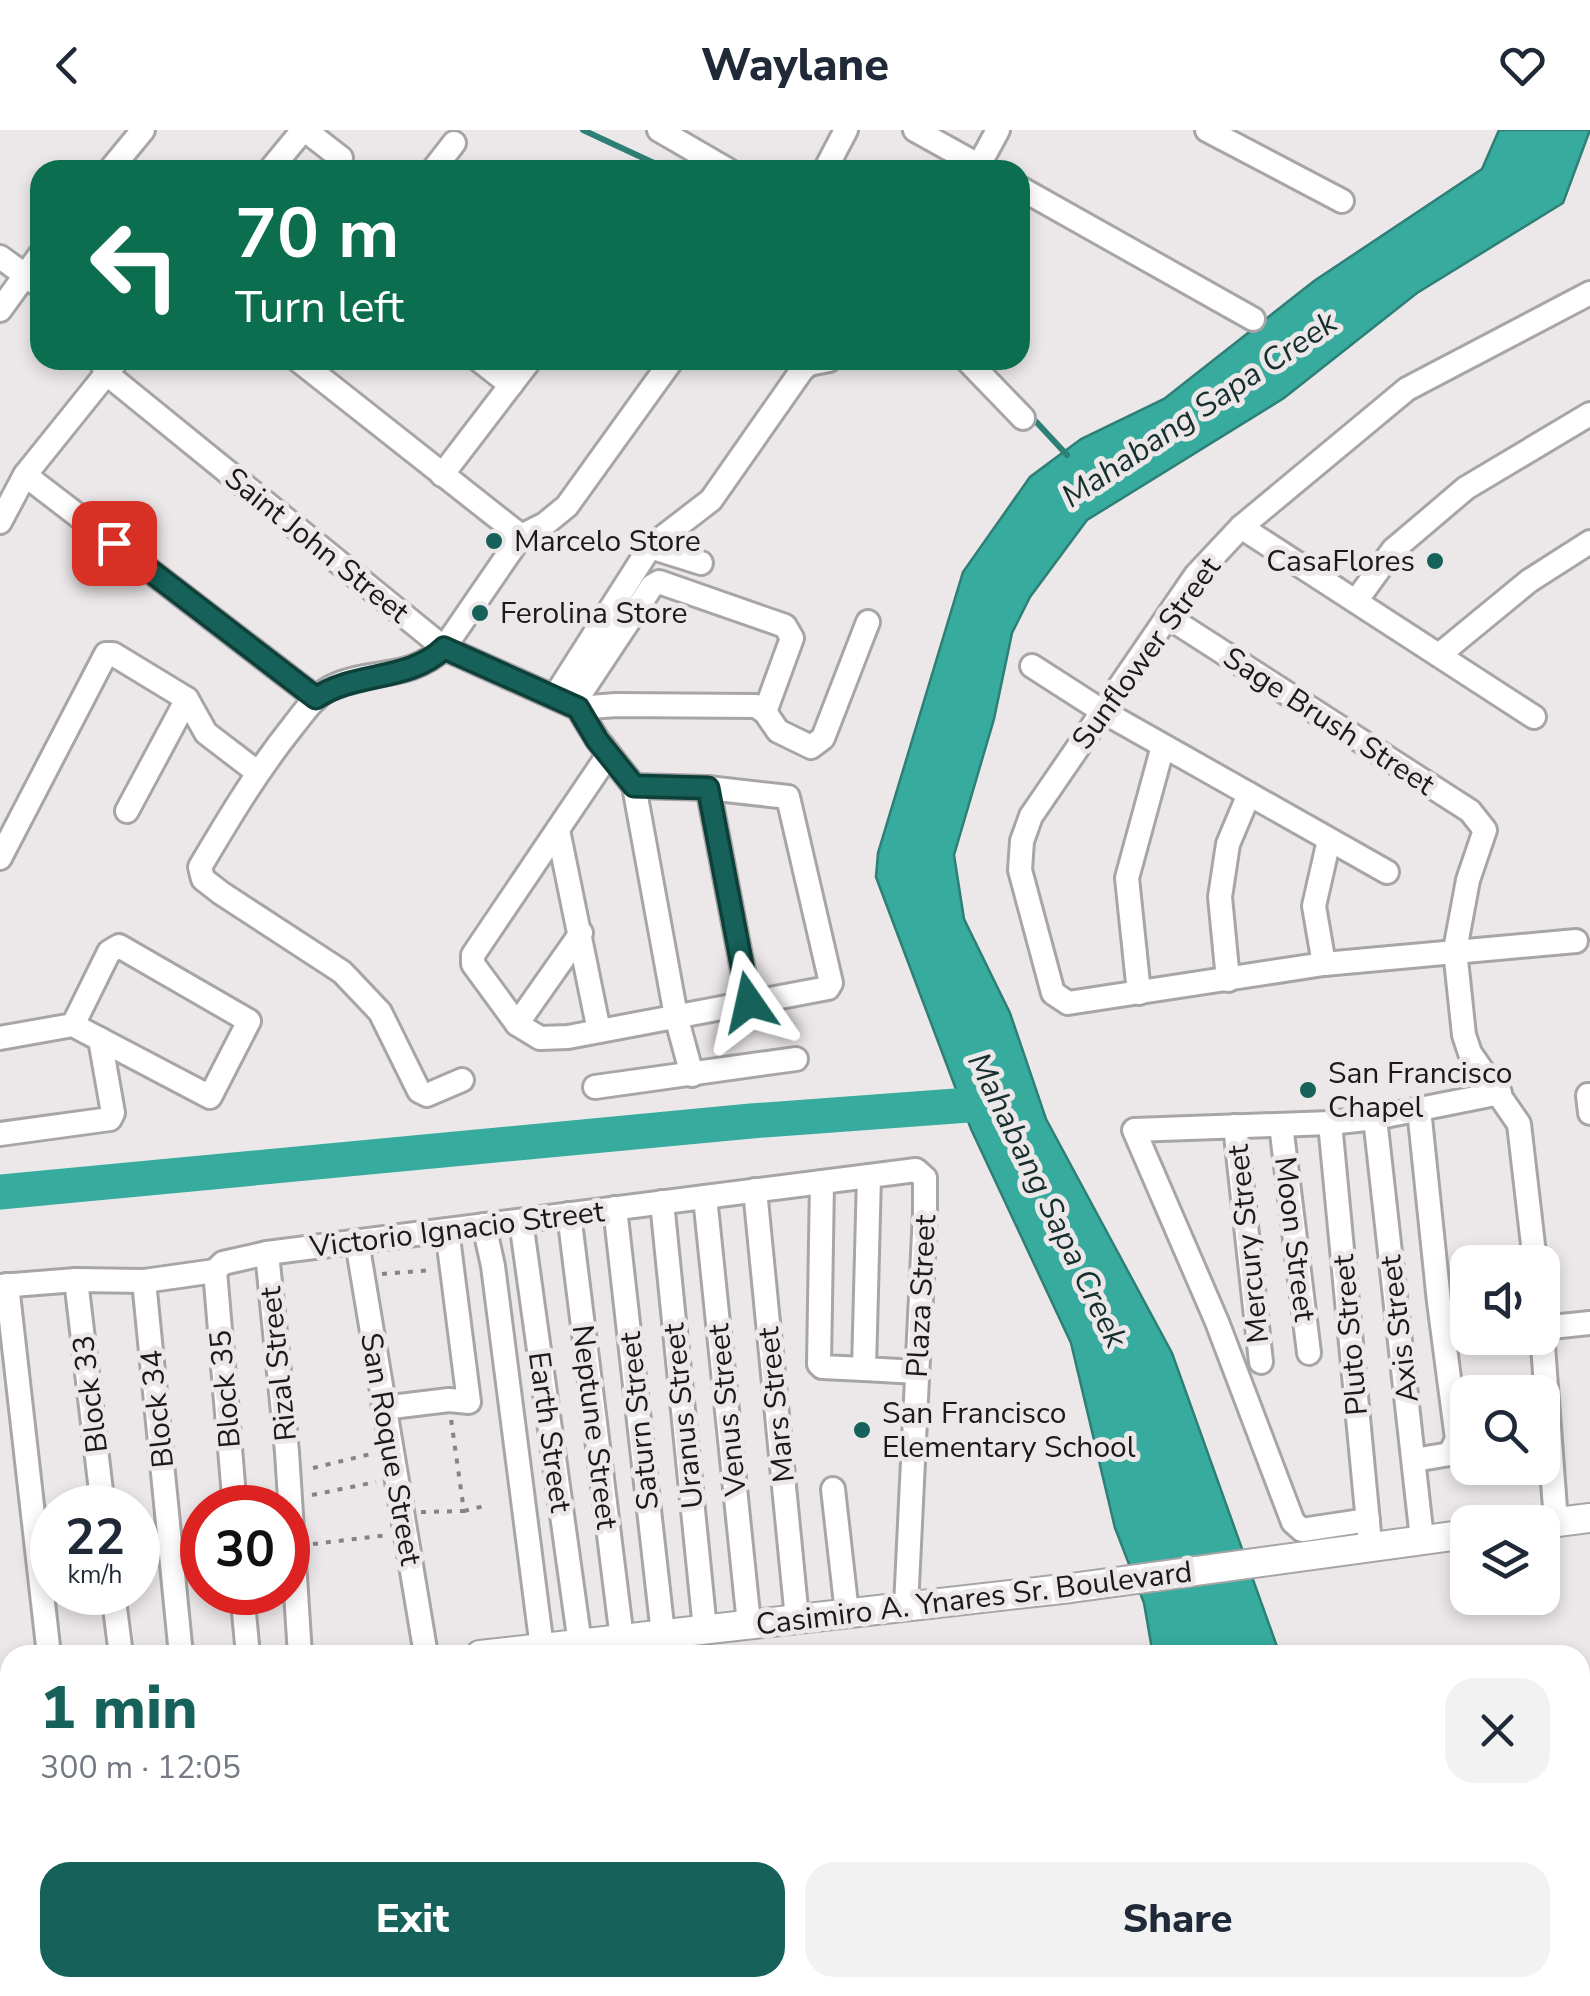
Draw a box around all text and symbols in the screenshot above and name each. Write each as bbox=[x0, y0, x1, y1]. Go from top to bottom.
text: Waylane bbox=[701, 35, 889, 96]
icon: back bbox=[40, 38, 95, 93]
icon: heart bbox=[1495, 38, 1550, 93]
text: 70 m bbox=[235, 186, 399, 282]
icon: left bbox=[70, 200, 200, 330]
text: Turn left bbox=[235, 277, 404, 338]
water label: Mahabang Sapa Creek bbox=[1053, 301, 1346, 518]
street label: Saint John Street bbox=[216, 458, 418, 633]
pin bbox=[72, 501, 157, 586]
icon: arrive bbox=[87, 516, 142, 571]
place label: Marcelo Store bbox=[514, 521, 701, 562]
marker: Marcelo Store bbox=[483, 530, 505, 552]
place label: CasaFlores bbox=[1266, 541, 1415, 582]
street label: Sunflower Street bbox=[1063, 548, 1231, 758]
marker: CasaFlores bbox=[1424, 550, 1446, 572]
place label: Ferolina Store bbox=[500, 593, 687, 634]
marker: Ferolina Store bbox=[469, 602, 491, 624]
street label: Sage Brush Street bbox=[1215, 638, 1443, 805]
position arrow bbox=[697, 950, 801, 1054]
water label: Mahabang Sapa Creek bbox=[957, 1045, 1138, 1356]
place label: San Francisco Chapel bbox=[1328, 1053, 1512, 1128]
marker: San Francisco Chapel bbox=[1297, 1079, 1319, 1101]
street label: Mercury Street bbox=[1218, 1142, 1279, 1345]
street label: Moon Street bbox=[1264, 1154, 1325, 1324]
street label: Victorio Ignacio Street bbox=[307, 1191, 607, 1268]
street label: Plaza Street bbox=[897, 1213, 946, 1378]
map controls bbox=[1450, 1245, 1560, 1615]
button: sound bbox=[1450, 1245, 1560, 1355]
street label: Pluto Street bbox=[1323, 1252, 1378, 1417]
street label: Axis Street bbox=[1370, 1253, 1429, 1405]
street label: Rizal Street bbox=[250, 1284, 307, 1443]
street label: Uranus Street bbox=[653, 1321, 714, 1511]
street label: Venus Street bbox=[698, 1321, 757, 1499]
street label: Neptune Street bbox=[562, 1323, 627, 1532]
street label: Mars Street bbox=[748, 1325, 805, 1485]
street label: Block 35 bbox=[200, 1328, 251, 1450]
street label: Saturn Street bbox=[610, 1329, 669, 1512]
street label: San Roque Street bbox=[350, 1330, 431, 1569]
street label: Block 33 bbox=[63, 1333, 118, 1455]
street label: Block 34 bbox=[131, 1348, 184, 1470]
street label: Earth Street bbox=[518, 1349, 581, 1516]
button: search bbox=[1450, 1375, 1560, 1485]
place label: San Francisco Elementary School bbox=[882, 1393, 1136, 1468]
marker: San Francisco Elementary School bbox=[851, 1419, 873, 1441]
speed limit sign: 30 bbox=[180, 1485, 310, 1615]
text: 22 bbox=[65, 1503, 125, 1572]
button: layers bbox=[1450, 1505, 1560, 1615]
street label: Casimiro A. Ynares Sr. Boulevard bbox=[754, 1551, 1195, 1646]
text: km/h bbox=[67, 1558, 123, 1592]
text: 1 min bbox=[40, 1667, 198, 1749]
button: close bbox=[1445, 1678, 1550, 1783]
text: 300 m · 12:05 bbox=[40, 1746, 241, 1789]
button: Exit bbox=[40, 1862, 785, 1977]
button: Share bbox=[805, 1862, 1550, 1977]

